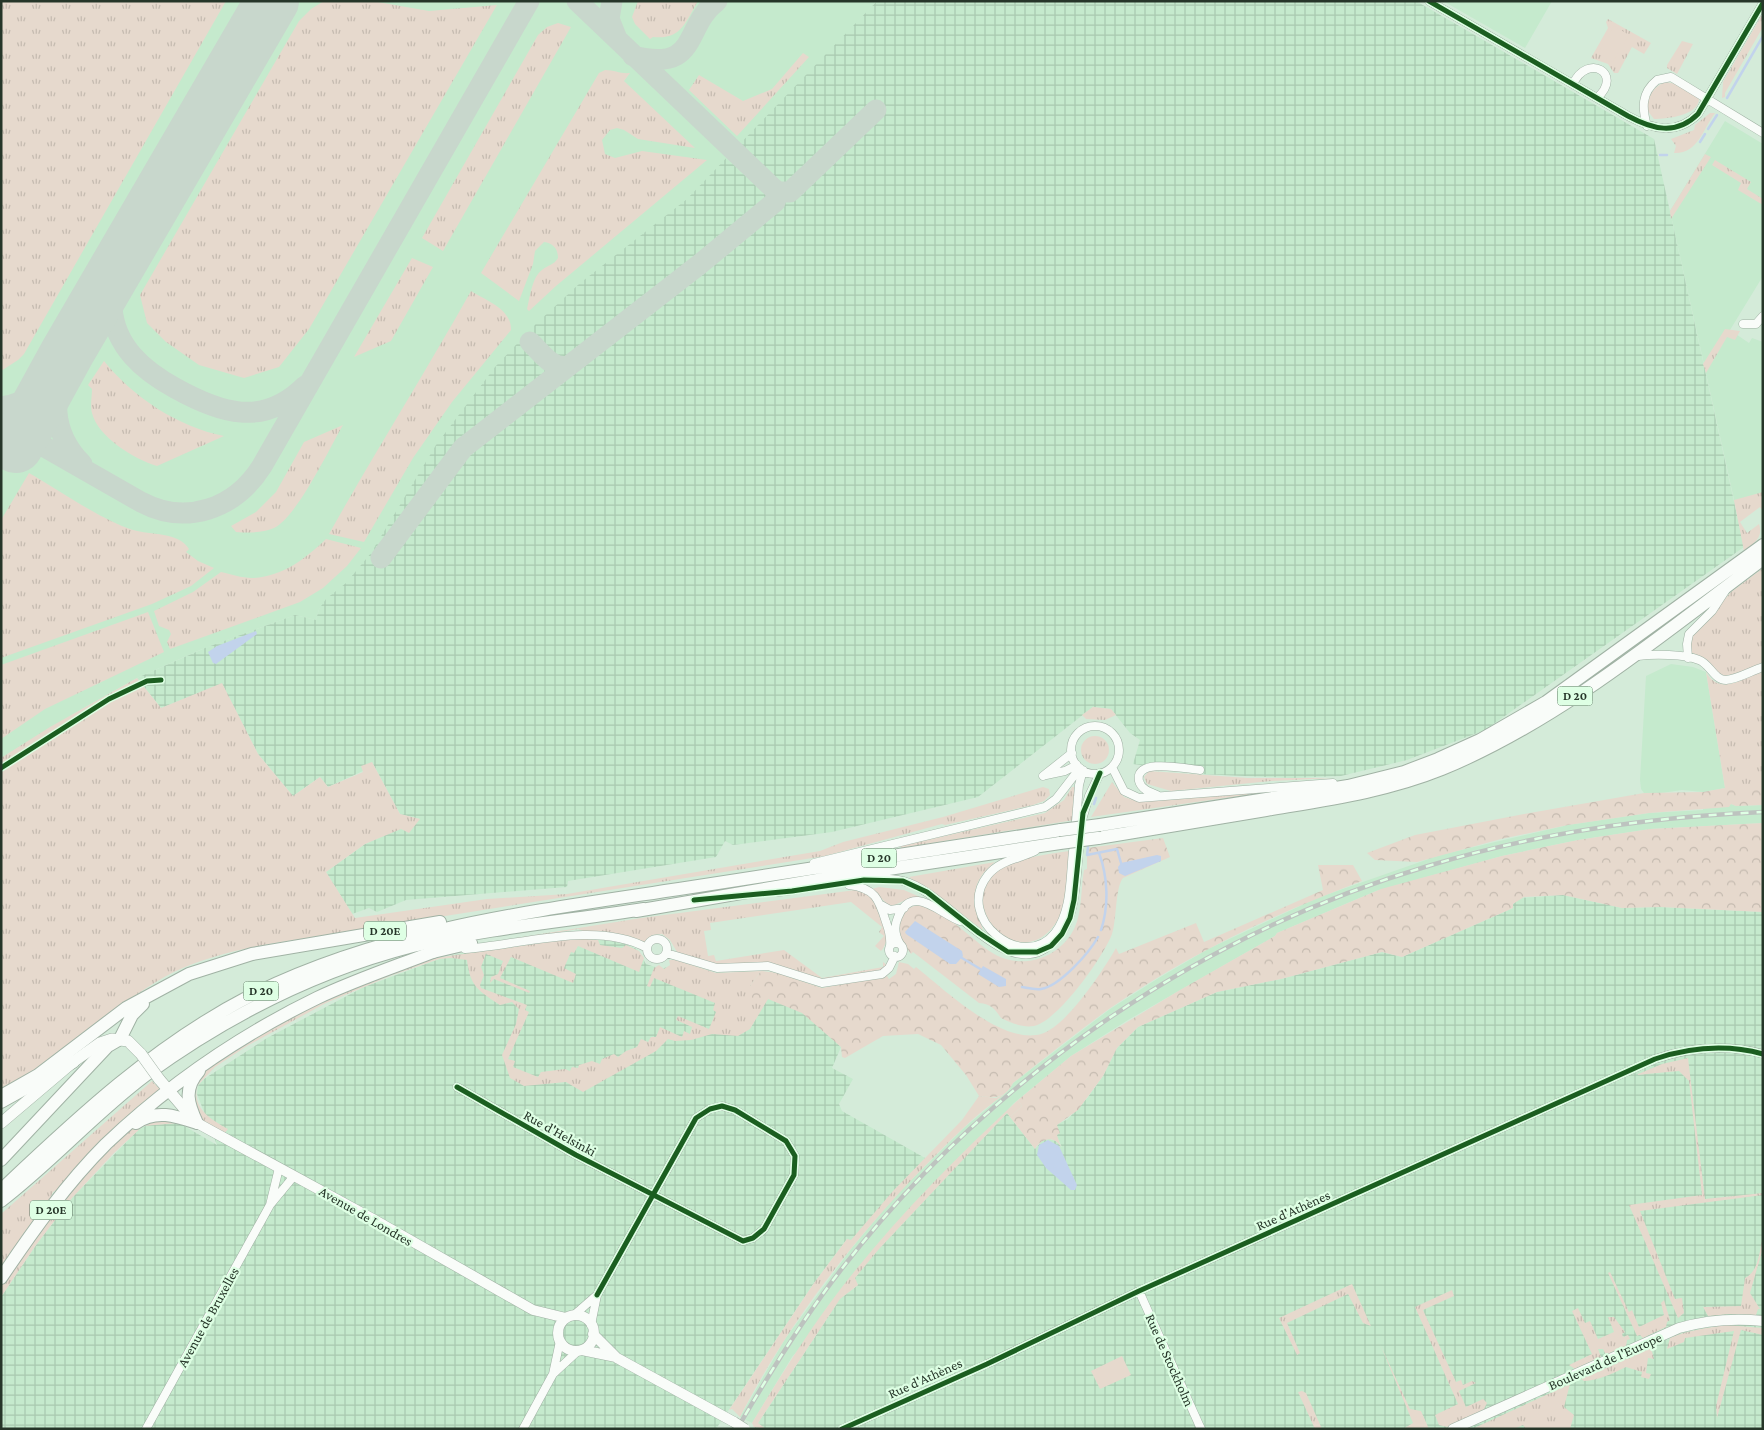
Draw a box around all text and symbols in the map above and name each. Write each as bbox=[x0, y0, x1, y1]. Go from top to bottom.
road number: D 20 bbox=[1558, 686, 1592, 706]
road number: D 20 bbox=[862, 848, 896, 868]
road number: D 20E bbox=[364, 921, 406, 940]
road number: D 20 bbox=[244, 981, 278, 1000]
street label: Rue d'Helsinki bbox=[521, 1107, 599, 1160]
street label: Avenue de Londres bbox=[316, 1183, 416, 1249]
street label: Rue d'Athènes bbox=[1253, 1187, 1333, 1233]
road number: D 20E bbox=[30, 1200, 72, 1220]
street label: Avenue de Bruxelles bbox=[174, 1264, 242, 1370]
street label: Rue de Stockholm bbox=[1142, 1311, 1198, 1409]
street label: Boulevard de l'Europe bbox=[1546, 1329, 1664, 1393]
street label: Rue d'Athènes bbox=[885, 1355, 965, 1401]

